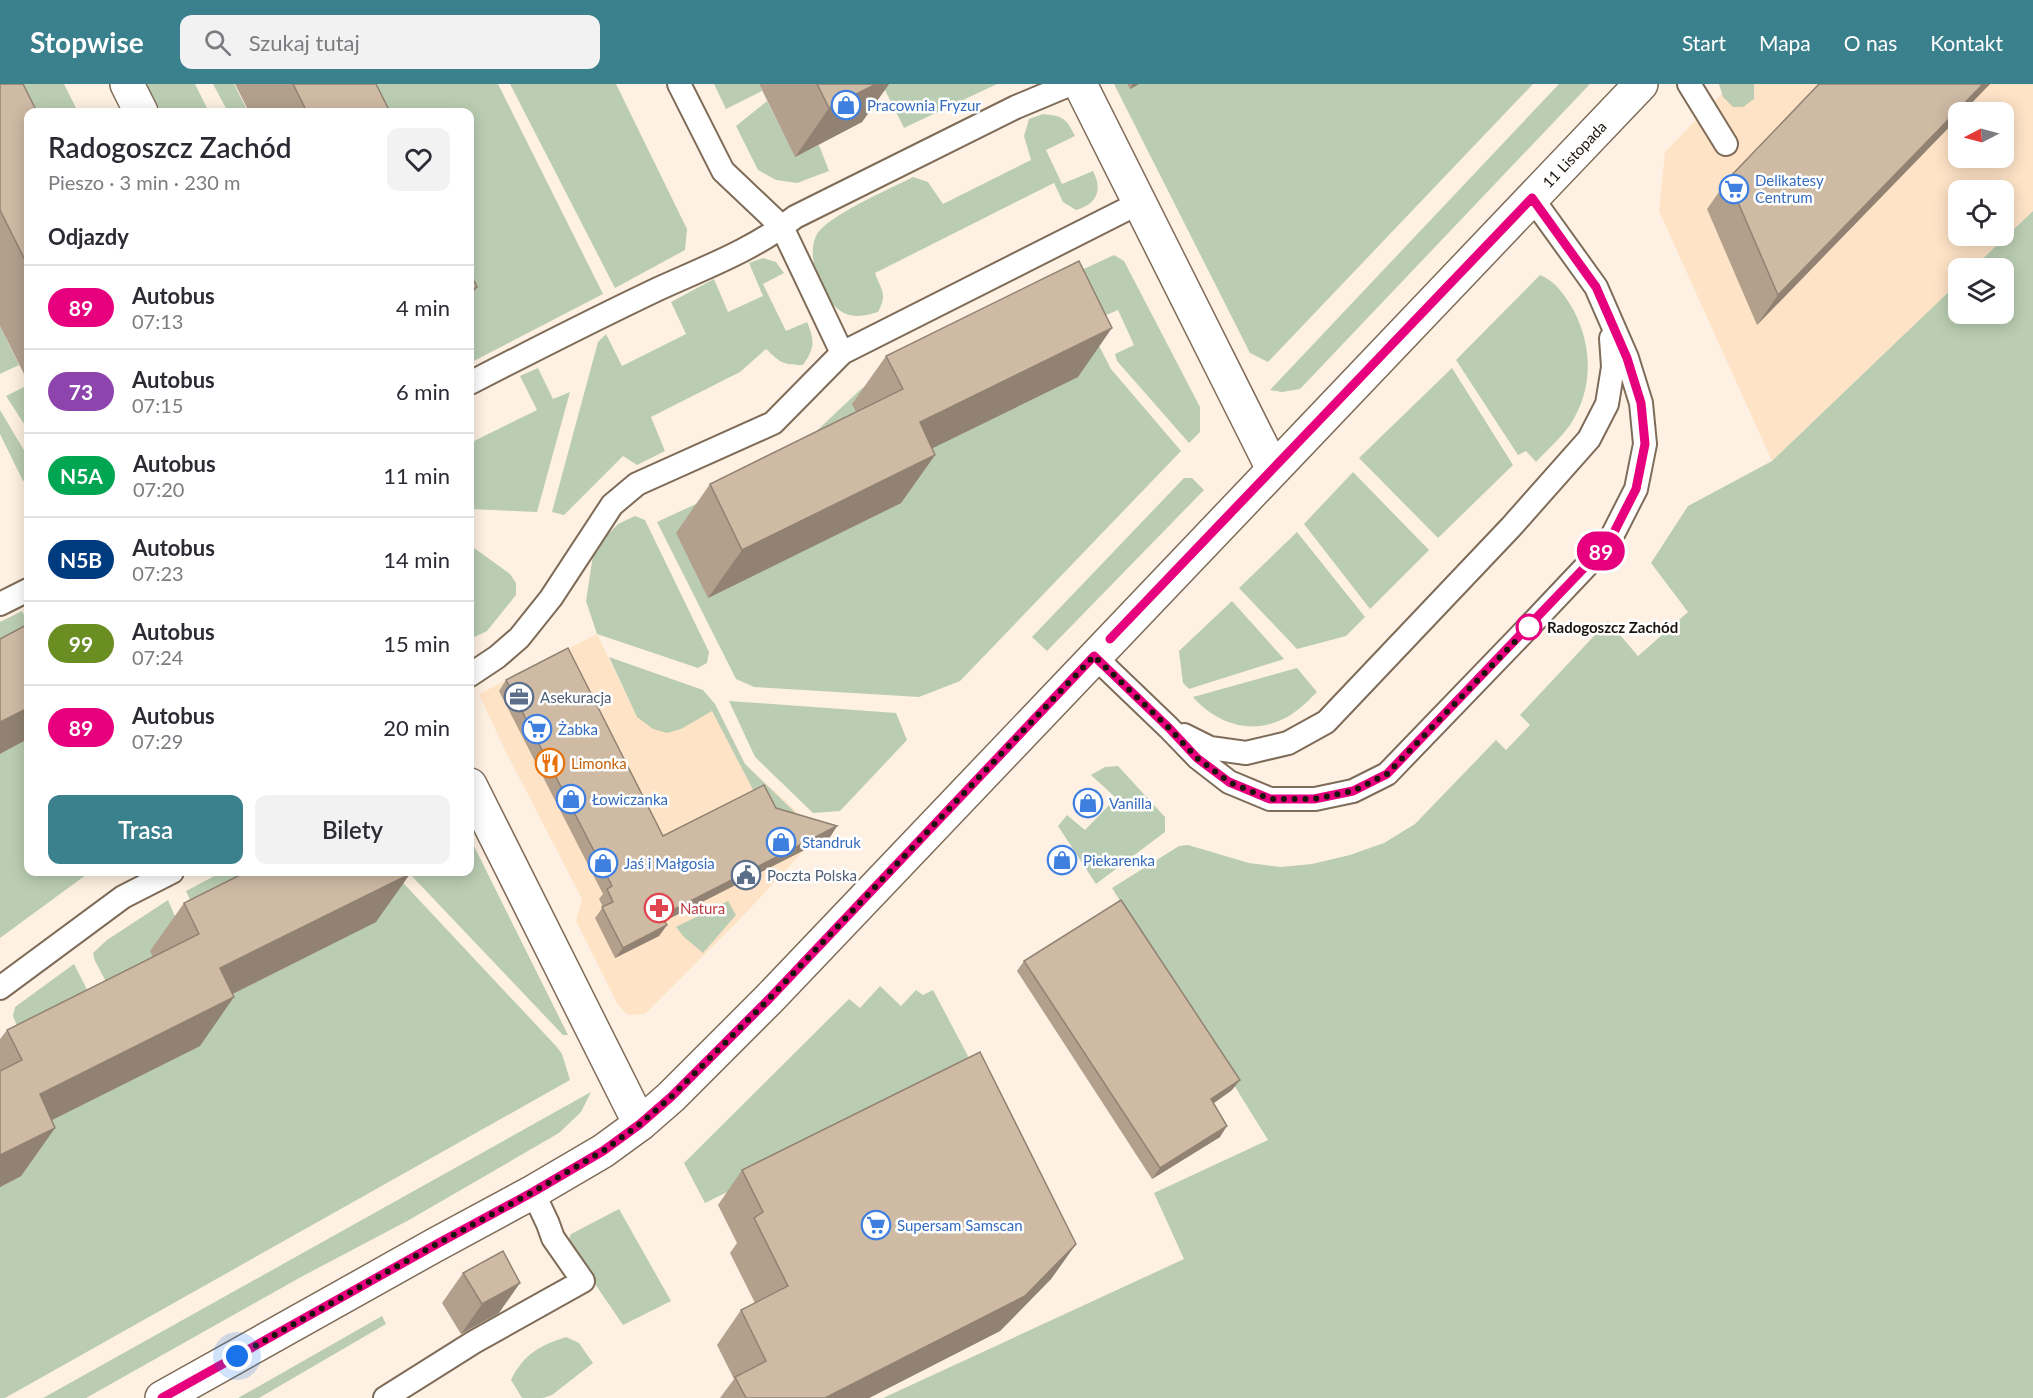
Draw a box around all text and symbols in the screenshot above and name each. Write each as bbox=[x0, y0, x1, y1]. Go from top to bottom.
search box bbox=[180, 15, 600, 69]
text: Stopwise bbox=[30, 25, 144, 59]
icon: search bbox=[201, 26, 234, 59]
text: Szukaj tutaj bbox=[249, 29, 360, 56]
text: Start bbox=[1682, 30, 1726, 55]
text: Mapa bbox=[1759, 30, 1811, 55]
text: O nas bbox=[1844, 30, 1897, 55]
text: Kontakt bbox=[1930, 30, 2003, 55]
shop icon: Pracownia Fryzur bbox=[830, 89, 862, 121]
place label: Pracownia Fryzur bbox=[867, 96, 981, 114]
north arrow bbox=[1948, 102, 2014, 168]
map controls bbox=[1948, 102, 2014, 324]
street label: 11 Listopada bbox=[1538, 117, 1610, 191]
button: heart bbox=[387, 128, 450, 191]
text: Radogoszcz Zachód bbox=[48, 130, 292, 164]
text: Pieszo · 3 min · 230 m bbox=[48, 170, 241, 194]
place label: Delikatesy Centrum bbox=[1755, 171, 1824, 206]
supermarket icon: Delikatesy Centrum bbox=[1718, 173, 1750, 205]
button: locate bbox=[1948, 180, 2014, 246]
text: Odjazdy bbox=[48, 223, 129, 250]
button: layers bbox=[1948, 258, 2014, 324]
text: Autobus bbox=[132, 282, 215, 309]
text: 4 min bbox=[396, 294, 450, 321]
text: 89 bbox=[69, 295, 93, 320]
text: 07:13 bbox=[132, 309, 183, 333]
text: Autobus bbox=[132, 366, 215, 393]
text: 6 min bbox=[396, 378, 450, 405]
text: 73 bbox=[69, 379, 93, 404]
text: 07:15 bbox=[132, 393, 183, 417]
text: Autobus bbox=[133, 450, 216, 477]
text: 11 min bbox=[383, 462, 450, 489]
text: N5A bbox=[60, 463, 103, 488]
text: 07:20 bbox=[133, 477, 184, 501]
line badge: 89 bbox=[1574, 532, 1628, 570]
text: Autobus bbox=[132, 534, 215, 561]
text: 89 bbox=[1589, 539, 1613, 564]
text: 14 min bbox=[383, 546, 450, 573]
text: N5B bbox=[60, 547, 102, 572]
text: 07:23 bbox=[132, 561, 184, 585]
marker: Radogoszcz Zachód bbox=[1516, 614, 1542, 640]
text: Autobus bbox=[132, 618, 215, 645]
place label: Radogoszcz Zachód bbox=[1547, 618, 1678, 636]
text: 15 min bbox=[383, 630, 450, 657]
text: 99 bbox=[69, 631, 93, 656]
text: 07:24 bbox=[132, 645, 183, 669]
office icon: Asekuracja bbox=[503, 681, 535, 713]
place label: Asekuracja bbox=[540, 688, 612, 706]
text: Autobus bbox=[132, 702, 215, 729]
supermarket icon: Żabka bbox=[521, 713, 553, 745]
text: 20 min bbox=[383, 714, 450, 741]
text: 89 bbox=[69, 715, 93, 740]
place label: Żabka bbox=[558, 720, 598, 738]
text: 07:29 bbox=[132, 729, 183, 753]
restaurant icon: Limonka bbox=[534, 747, 566, 779]
place label: Limonka bbox=[571, 754, 627, 772]
shop icon: Łowiczanka bbox=[555, 783, 587, 815]
shop icon: Vanilla bbox=[1072, 787, 1104, 819]
place label: Łowiczanka bbox=[592, 790, 668, 808]
place label: Vanilla bbox=[1109, 794, 1152, 812]
button: Trasa bbox=[48, 795, 243, 864]
button: Bilety bbox=[255, 795, 450, 864]
shop icon: Standruk bbox=[765, 826, 797, 858]
place label: Standruk bbox=[802, 833, 861, 851]
shop icon: Piekarenka bbox=[1046, 844, 1078, 876]
shop icon: Jaś i Małgosia bbox=[587, 847, 619, 879]
place label: Piekarenka bbox=[1083, 851, 1155, 869]
place label: Jaś i Małgosia bbox=[624, 854, 715, 872]
public building icon: Poczta Polska bbox=[730, 859, 762, 891]
place label: Poczta Polska bbox=[767, 866, 857, 884]
pharmacy icon: Natura bbox=[643, 892, 675, 924]
place label: Natura bbox=[680, 899, 725, 917]
supermarket icon: Supersam Samscan bbox=[860, 1209, 892, 1241]
place label: Supersam Samscan bbox=[897, 1216, 1023, 1234]
your location bbox=[222, 1341, 252, 1371]

